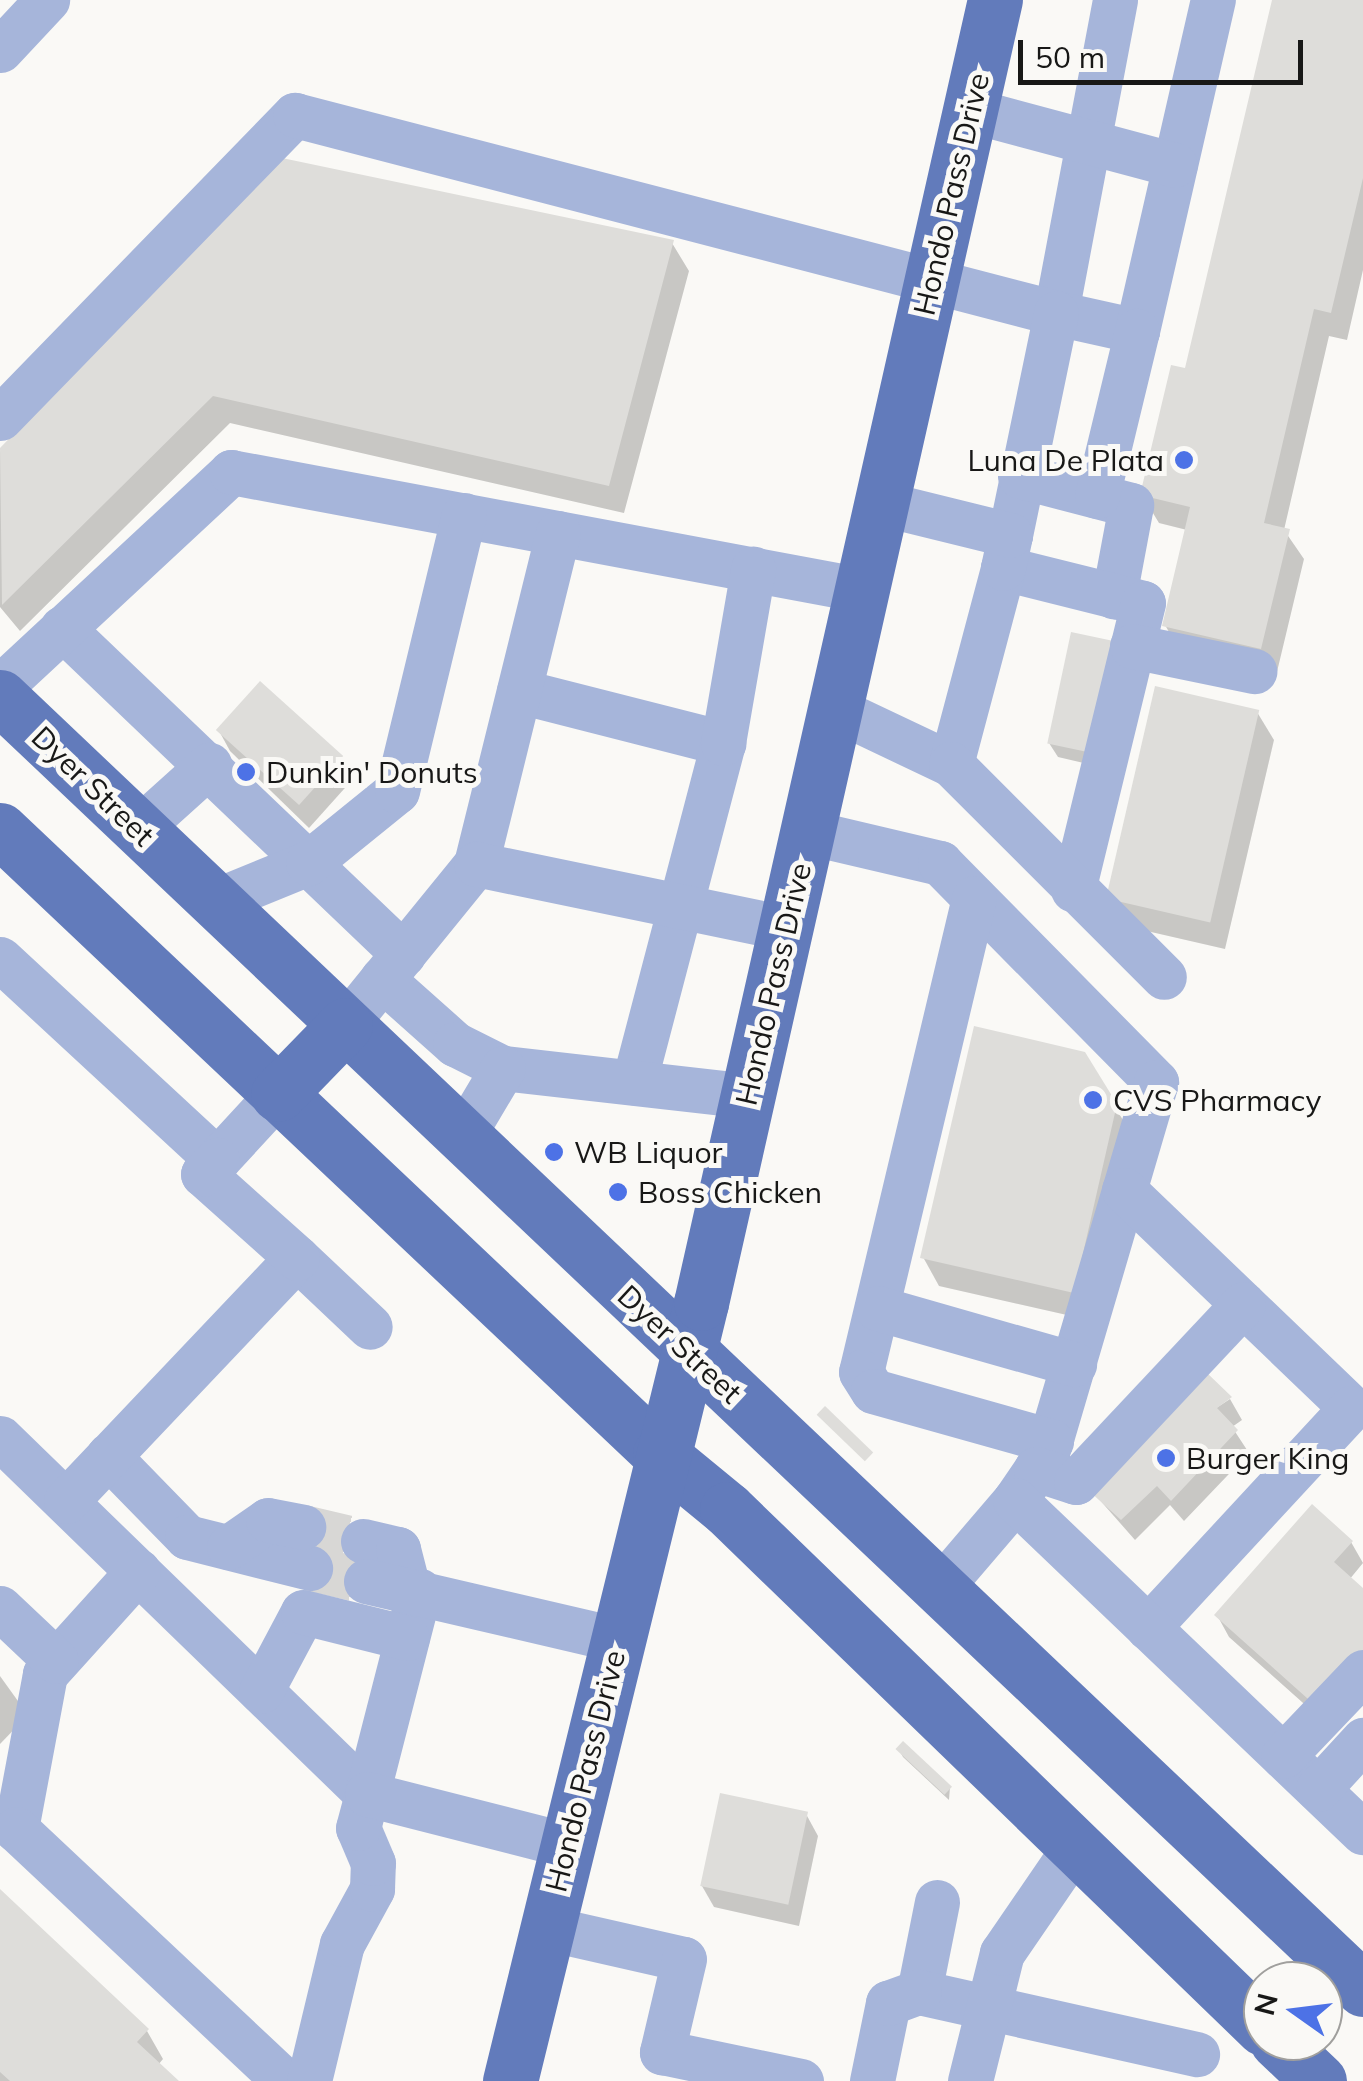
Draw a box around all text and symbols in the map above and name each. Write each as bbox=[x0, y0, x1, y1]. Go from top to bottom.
scale bar bbox=[1023, 20, 1308, 82]
text: 50 m bbox=[1035, 38, 1105, 76]
street label: Hondo Pass Drive bbox=[906, 69, 996, 319]
place label: Luna De Plata bbox=[968, 442, 1164, 478]
marker: Luna De Plata bbox=[1173, 449, 1195, 471]
street label: Dyer Street bbox=[24, 719, 162, 853]
place label: Dunkin' Donuts bbox=[266, 754, 478, 790]
marker: Dunkin' Donuts bbox=[235, 761, 257, 783]
street label: Hondo Pass Drive bbox=[728, 859, 818, 1109]
place label: CVS Pharmacy bbox=[1113, 1082, 1321, 1118]
marker: CVS Pharmacy bbox=[1082, 1089, 1104, 1111]
place label: WB Liquor bbox=[574, 1134, 722, 1170]
marker: WB Liquor bbox=[543, 1141, 565, 1163]
place label: Boss Chicken bbox=[638, 1174, 822, 1210]
marker: Boss Chicken bbox=[607, 1181, 629, 1203]
street label: Dyer Street bbox=[611, 1278, 749, 1410]
place label: Burger King bbox=[1186, 1440, 1349, 1476]
marker: Burger King bbox=[1155, 1447, 1177, 1469]
street label: Hondo Pass Drive bbox=[538, 1647, 632, 1895]
north arrow bbox=[1243, 1961, 1343, 2061]
text: N bbox=[1246, 1990, 1285, 2019]

